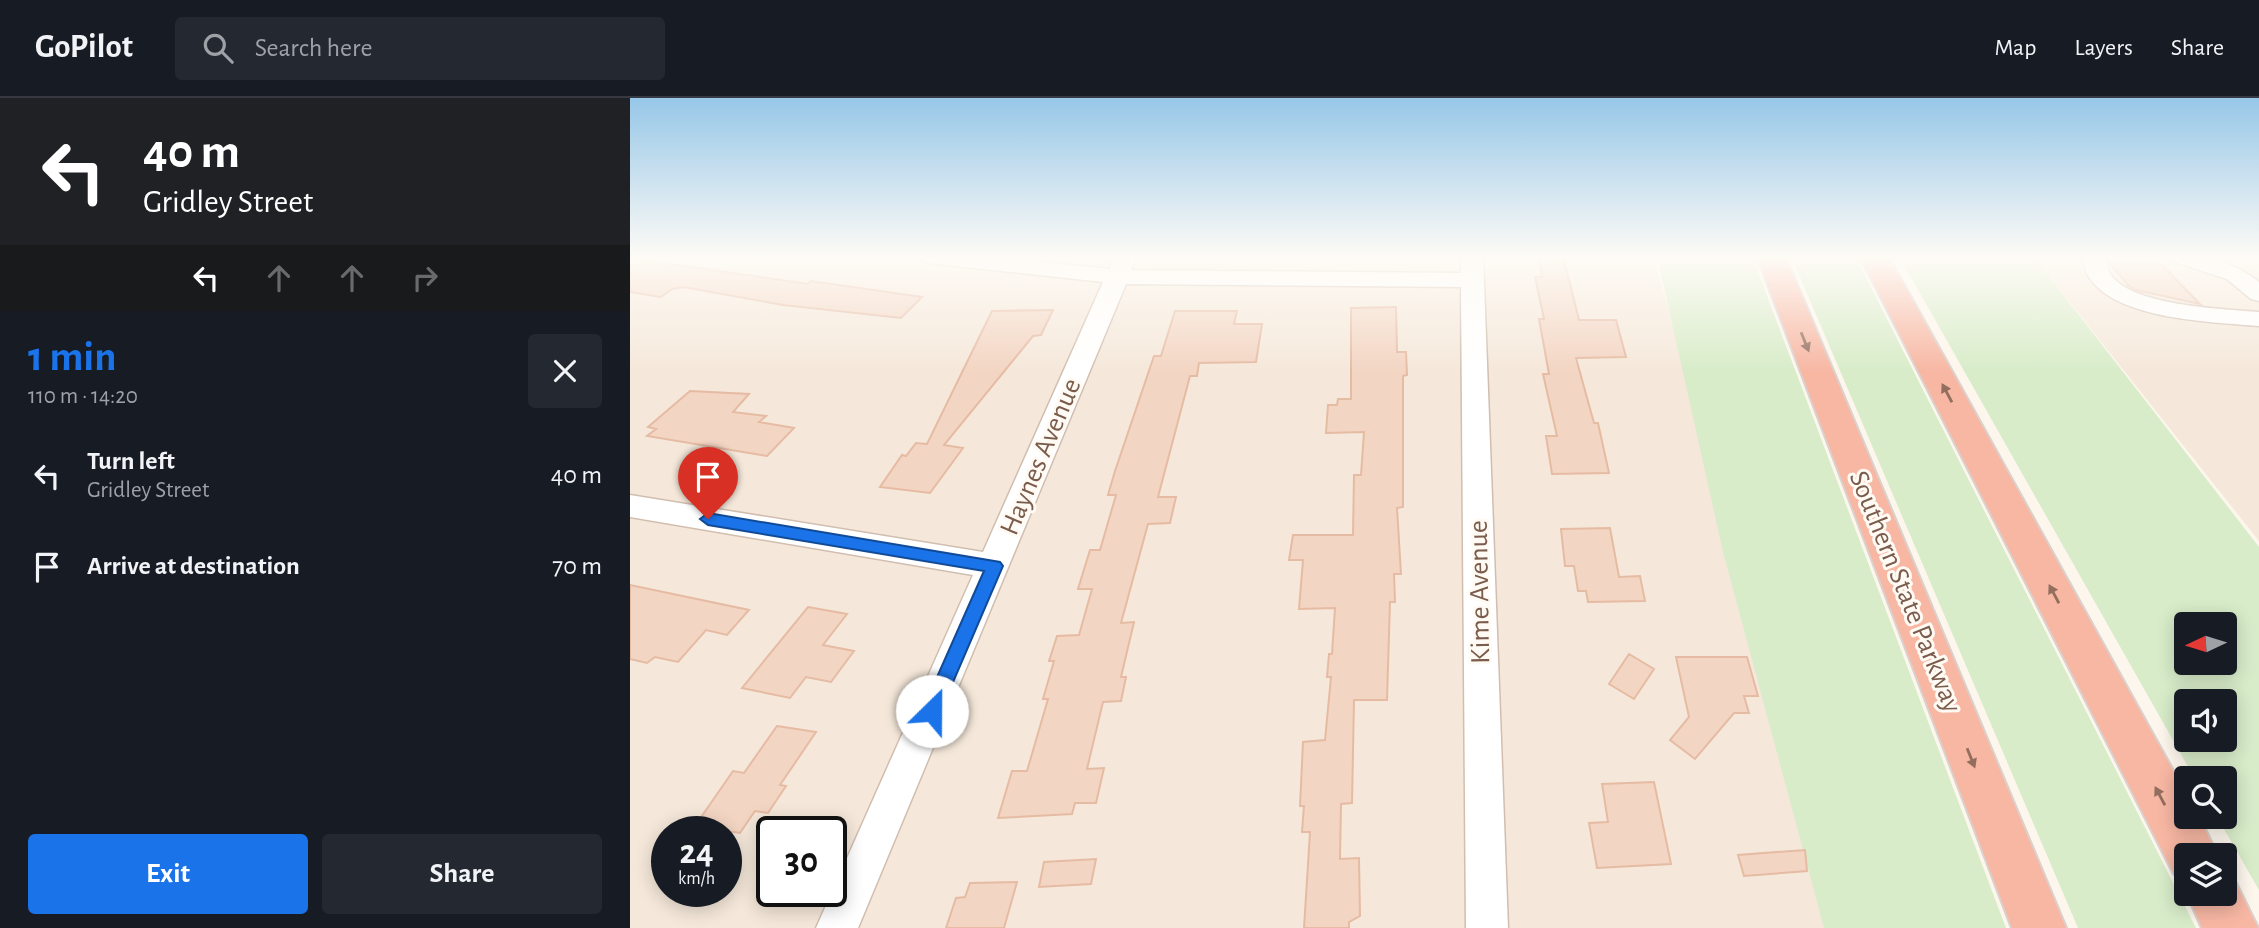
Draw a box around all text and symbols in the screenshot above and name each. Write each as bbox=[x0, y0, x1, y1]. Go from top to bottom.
search box bbox=[175, 17, 665, 80]
icon: search bbox=[199, 29, 237, 67]
text: GoPilot bbox=[35, 31, 133, 64]
text: Search here bbox=[255, 35, 372, 61]
text: Map bbox=[1994, 36, 2036, 60]
text: Layers bbox=[2074, 36, 2133, 60]
text: Share bbox=[2171, 36, 2224, 60]
icon: left bbox=[28, 126, 119, 217]
text: 40 m bbox=[143, 128, 240, 177]
text: Gridley Street bbox=[143, 186, 313, 218]
icon: left bbox=[187, 259, 225, 297]
icon: ahead bbox=[260, 259, 298, 297]
icon: ahead bbox=[333, 259, 371, 297]
icon: right bbox=[406, 259, 444, 297]
one-way arrow bbox=[1800, 331, 1811, 352]
button: close bbox=[528, 334, 602, 408]
text: 1 min bbox=[28, 336, 117, 378]
street label: Haynes Avenue bbox=[995, 375, 1087, 539]
one-way arrow bbox=[1941, 384, 1953, 403]
text: 110 m · 14:20 bbox=[28, 385, 138, 408]
pin bbox=[678, 447, 738, 519]
text: Turn left bbox=[87, 448, 175, 474]
icon: left bbox=[28, 457, 66, 495]
icon: arrive bbox=[689, 458, 727, 496]
text: 40 m bbox=[551, 462, 602, 488]
street label: Southern State Parkway bbox=[1844, 467, 1966, 717]
text: Gridley Street bbox=[87, 479, 209, 502]
street label: Kime Avenue bbox=[1465, 520, 1495, 664]
icon: arrive bbox=[28, 548, 66, 586]
text: Arrive at destination bbox=[87, 553, 300, 579]
text: 70 m bbox=[552, 553, 602, 579]
one-way arrow bbox=[2049, 584, 2060, 604]
north arrow bbox=[2174, 612, 2236, 676]
map controls bbox=[2174, 612, 2237, 906]
position arrow bbox=[895, 674, 969, 748]
button: sound bbox=[2174, 689, 2237, 752]
one-way arrow bbox=[1966, 748, 1977, 769]
button: search bbox=[2174, 766, 2237, 829]
one-way arrow bbox=[2154, 786, 2166, 805]
speed limit sign: 30 bbox=[756, 816, 847, 907]
button: Exit bbox=[28, 834, 308, 914]
button: Share bbox=[322, 834, 602, 914]
text: 24 bbox=[679, 835, 714, 870]
button: layers bbox=[2174, 843, 2237, 906]
text: km/h bbox=[678, 870, 715, 888]

